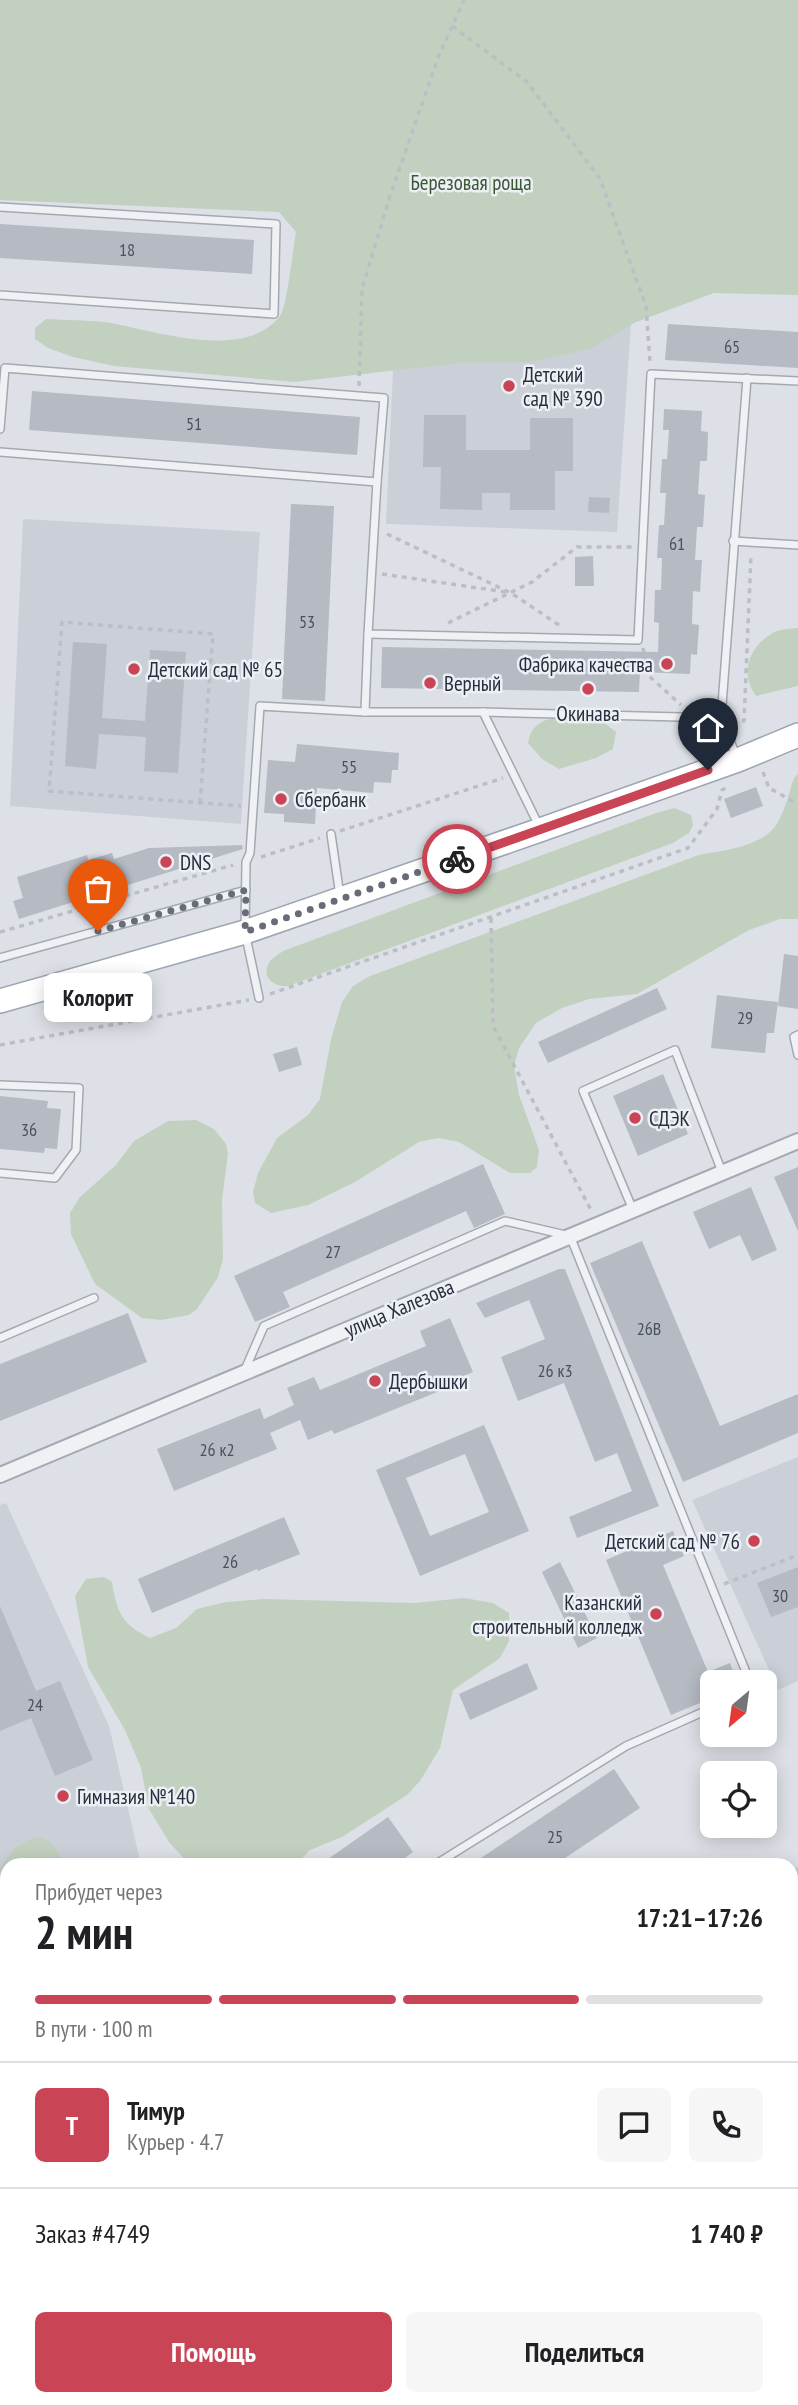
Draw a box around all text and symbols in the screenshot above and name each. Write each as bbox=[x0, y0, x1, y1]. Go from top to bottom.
park label: Березовая роща bbox=[410, 169, 532, 196]
house number: 18 bbox=[119, 238, 135, 261]
house number: 65 bbox=[724, 335, 740, 358]
place label: Детский сад № 390 bbox=[523, 361, 603, 412]
marker: Детский сад № 390 bbox=[501, 378, 517, 394]
house number: 51 bbox=[186, 412, 202, 435]
house number: 61 bbox=[669, 532, 685, 555]
house number: 53 bbox=[299, 610, 315, 633]
place label: Фабрика качества bbox=[519, 651, 653, 678]
place label: Детский сад № 65 bbox=[148, 656, 283, 683]
marker: Фабрика качества bbox=[659, 656, 675, 672]
marker: Детский сад № 65 bbox=[126, 661, 142, 677]
place label: Верный bbox=[444, 670, 501, 697]
marker: Верный bbox=[422, 675, 438, 691]
marker: Окинава bbox=[580, 681, 596, 697]
pin bbox=[678, 698, 738, 770]
place label: Окинава bbox=[556, 700, 620, 727]
icon: home bbox=[689, 709, 727, 747]
house number: 55 bbox=[341, 755, 357, 778]
place label: Сбербанк bbox=[295, 786, 366, 813]
marker: Сбербанк bbox=[273, 791, 289, 807]
courier bbox=[422, 824, 492, 894]
icon: bike bbox=[438, 840, 476, 878]
place label: DNS bbox=[180, 849, 211, 876]
marker: DNS bbox=[158, 854, 174, 870]
pin bbox=[68, 859, 128, 931]
icon: bag bbox=[79, 870, 117, 908]
callout: Колорит bbox=[44, 973, 152, 1022]
text: Колорит bbox=[63, 983, 133, 1012]
house number: 29 bbox=[737, 1006, 753, 1029]
place label: СДЭК bbox=[649, 1105, 690, 1132]
marker: СДЭК bbox=[627, 1110, 643, 1126]
house number: 36 bbox=[21, 1118, 37, 1141]
house number: 27 bbox=[325, 1240, 341, 1263]
street label: улица Халезова bbox=[340, 1273, 458, 1343]
house number: 26В bbox=[637, 1317, 661, 1340]
house number: 26 к3 bbox=[537, 1359, 573, 1382]
place label: Дербышки bbox=[389, 1368, 468, 1395]
marker: Дербышки bbox=[367, 1373, 383, 1389]
house number: 26 к2 bbox=[199, 1438, 235, 1461]
place label: Детский сад № 76 bbox=[605, 1528, 740, 1555]
marker: Детский сад № 76 bbox=[746, 1533, 762, 1549]
house number: 26 bbox=[222, 1550, 238, 1573]
house number: 30 bbox=[772, 1584, 788, 1607]
place label: Казанский строительный колледж bbox=[472, 1589, 643, 1640]
marker: Казанский строительный колледж bbox=[648, 1606, 664, 1622]
north arrow bbox=[700, 1670, 777, 1746]
map controls bbox=[700, 1670, 777, 1838]
house number: 24 bbox=[27, 1693, 43, 1716]
button: locate bbox=[700, 1761, 777, 1838]
place label: Гимназия №140 bbox=[77, 1783, 195, 1810]
marker: Гимназия №140 bbox=[55, 1788, 71, 1804]
house number: 25 bbox=[547, 1825, 563, 1848]
text: Прибудет через bbox=[35, 1877, 163, 1906]
text: 17:21–17:26 bbox=[636, 1901, 763, 1934]
text: 2 мин bbox=[35, 1902, 133, 1962]
text: В пути · 100 m bbox=[35, 2014, 152, 2043]
button: chat bbox=[597, 2088, 671, 2162]
button: phone bbox=[689, 2088, 763, 2162]
text: Тимур bbox=[127, 2094, 185, 2127]
text: Т bbox=[66, 2109, 78, 2142]
text: Курьер · 4.7 bbox=[127, 2127, 224, 2156]
text: Заказ #4749 bbox=[35, 2217, 150, 2250]
text: 1 740 ₽ bbox=[690, 2217, 763, 2250]
button: Помощь bbox=[35, 2312, 392, 2392]
button: Поделиться bbox=[406, 2312, 763, 2392]

